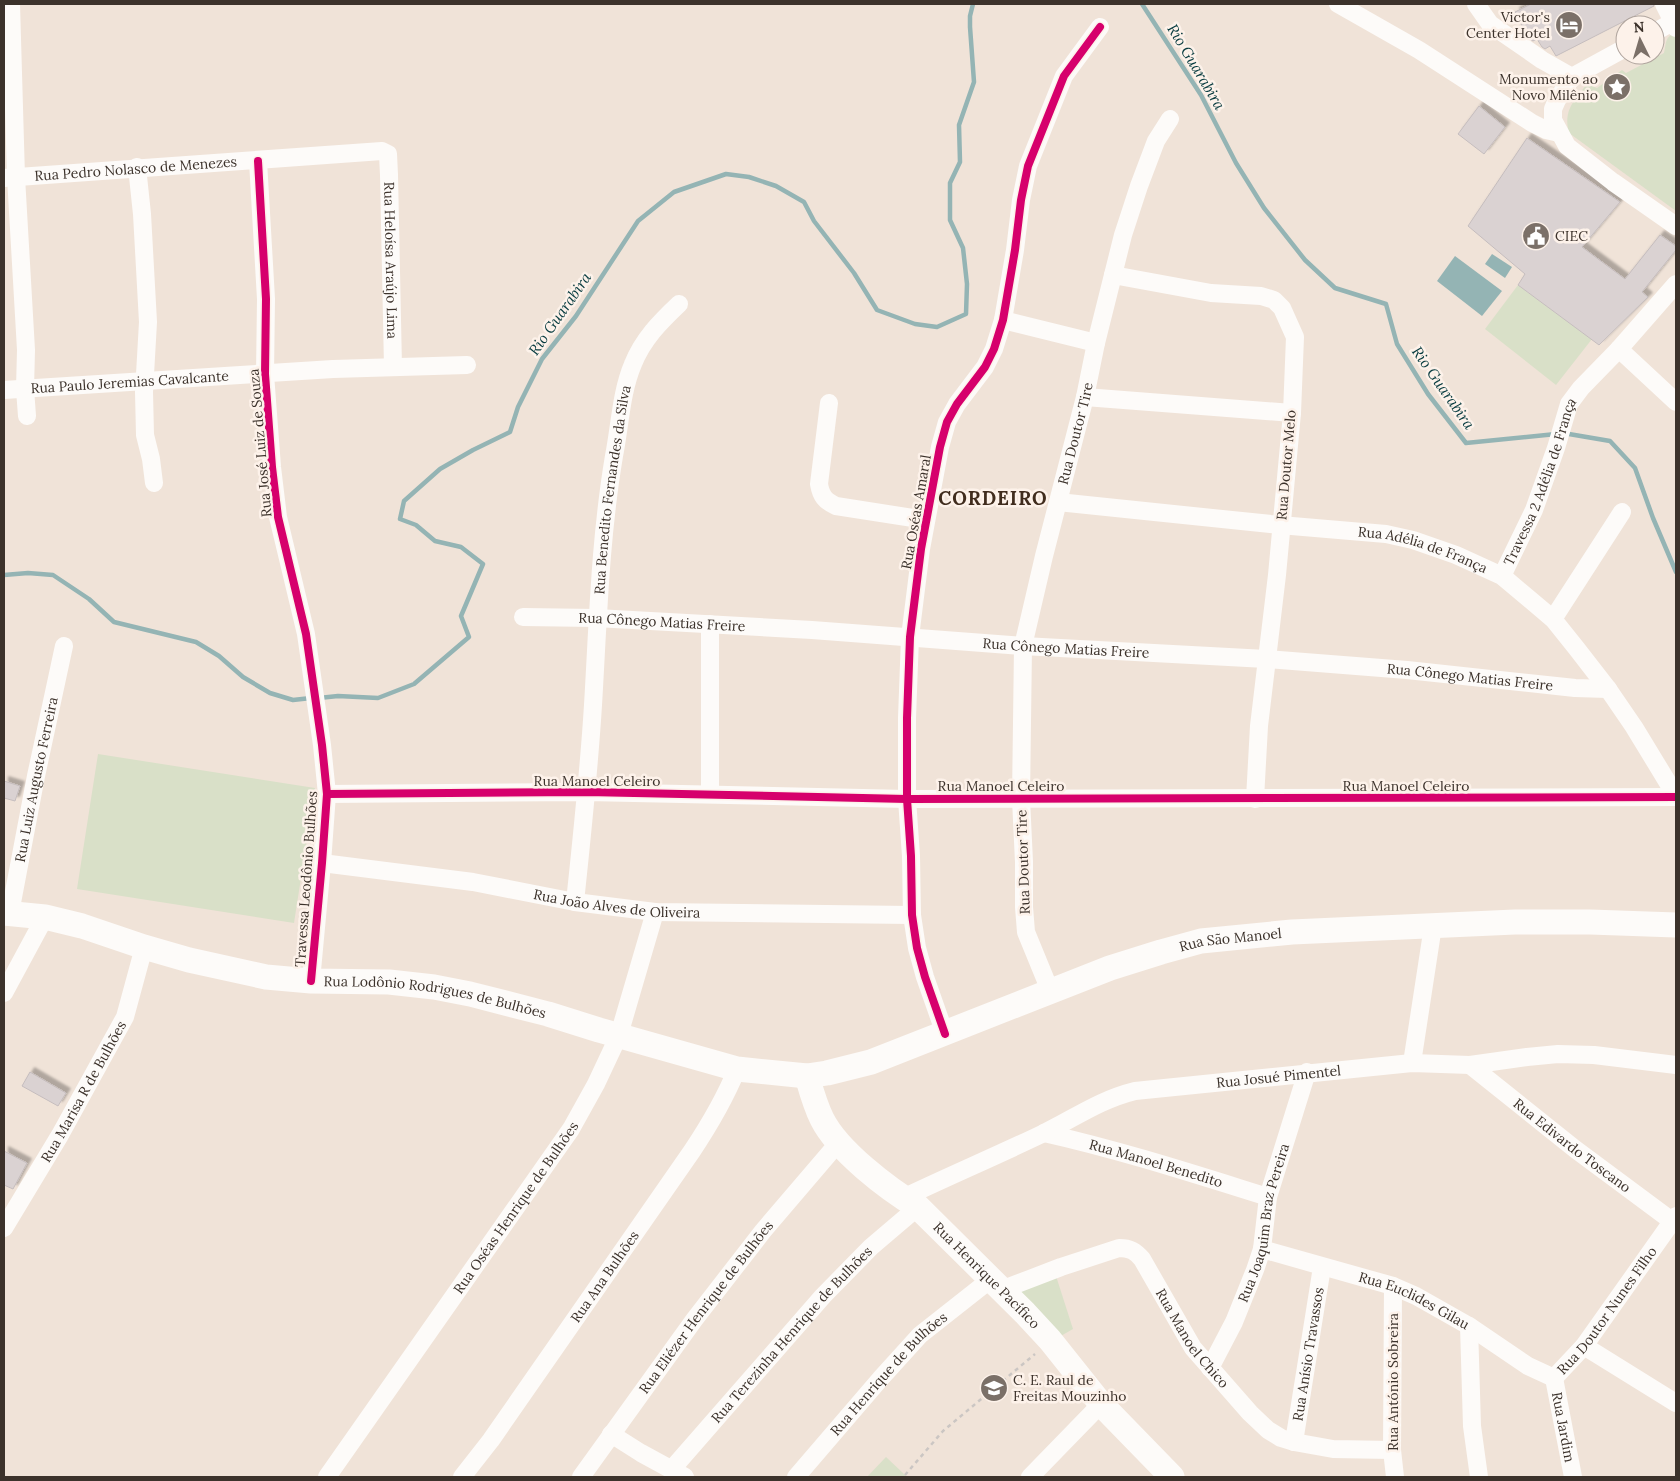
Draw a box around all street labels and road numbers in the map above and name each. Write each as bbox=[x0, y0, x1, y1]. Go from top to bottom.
street label: Rua Pedro Nolasco de Menezes bbox=[34, 152, 238, 185]
street label: Rua Heloísa Araújo Lima bbox=[380, 181, 401, 339]
street label: Rua Paulo Jeremias Cavalcante bbox=[30, 367, 230, 397]
street label: Rua José Luiz de Souza bbox=[245, 368, 275, 518]
street label: Rua Doutor Tire bbox=[1054, 380, 1097, 487]
street label: Rua Benedito Fernandes da Silva bbox=[590, 383, 635, 595]
street label: Travessa 2 Adélia de França bbox=[1499, 394, 1580, 568]
street label: Rua Doutor Melo bbox=[1272, 409, 1300, 521]
street label: Rua Oséas Amaral bbox=[897, 453, 935, 571]
street label: Rua Adélia de França bbox=[1357, 523, 1490, 577]
street label: Rua Cônego Matias Freire bbox=[578, 609, 746, 635]
street label: Rua Cônego Matias Freire bbox=[982, 634, 1150, 662]
street label: Rua Cônego Matias Freire bbox=[1386, 659, 1554, 695]
street label: Rua Luiz Augusto Ferreira bbox=[11, 695, 62, 864]
street label: Rua Manoel Celeiro bbox=[534, 772, 660, 790]
street label: Rua Manoel Celeiro bbox=[938, 777, 1064, 795]
street label: Rua Manoel Celeiro bbox=[1343, 777, 1469, 795]
street label: Travessa Leodônio Bulhões bbox=[291, 790, 321, 968]
street label: Rua Doutor Tire bbox=[1012, 809, 1034, 915]
street label: Rua João Alves de Oliveira bbox=[532, 885, 700, 922]
street label: Rua São Manoel bbox=[1177, 924, 1283, 956]
street label: Rua Lodônio Rodrigues de Bulhões bbox=[323, 972, 548, 1022]
street label: Rua Marisa R de Bulhões bbox=[37, 1018, 130, 1165]
street label: Rua Josué Pimentel bbox=[1215, 1061, 1342, 1092]
street label: Rua Edivardo Toscano bbox=[1510, 1094, 1635, 1196]
street label: Rua Oséas Henrique de Bulhões bbox=[449, 1118, 582, 1297]
street label: Rua Manoel Benedito bbox=[1087, 1135, 1225, 1191]
street label: Rua Joaquim Braz Pereira bbox=[1234, 1141, 1293, 1305]
street label: Rua Eliézer Henrique de Bulhões bbox=[635, 1217, 777, 1397]
street label: Rua Henrique Pacífico bbox=[929, 1218, 1044, 1332]
street label: Rua Ana Bulhões bbox=[566, 1227, 643, 1326]
street label: Rua Terezinha Henrique de Bulhões bbox=[707, 1242, 876, 1427]
street label: Rua Doutor Nunes Filho bbox=[1553, 1243, 1661, 1378]
street label: Rua Euclides Gilau bbox=[1357, 1268, 1473, 1333]
street label: Rua Manoel Chico bbox=[1152, 1285, 1233, 1392]
street label: Rua Anísio Travassos bbox=[1288, 1286, 1328, 1422]
street label: Rua Henrique de Bulhões bbox=[826, 1308, 951, 1439]
street label: Rua António Sobreira bbox=[1384, 1313, 1402, 1451]
street label: Rua Jardim bbox=[1548, 1390, 1579, 1464]

